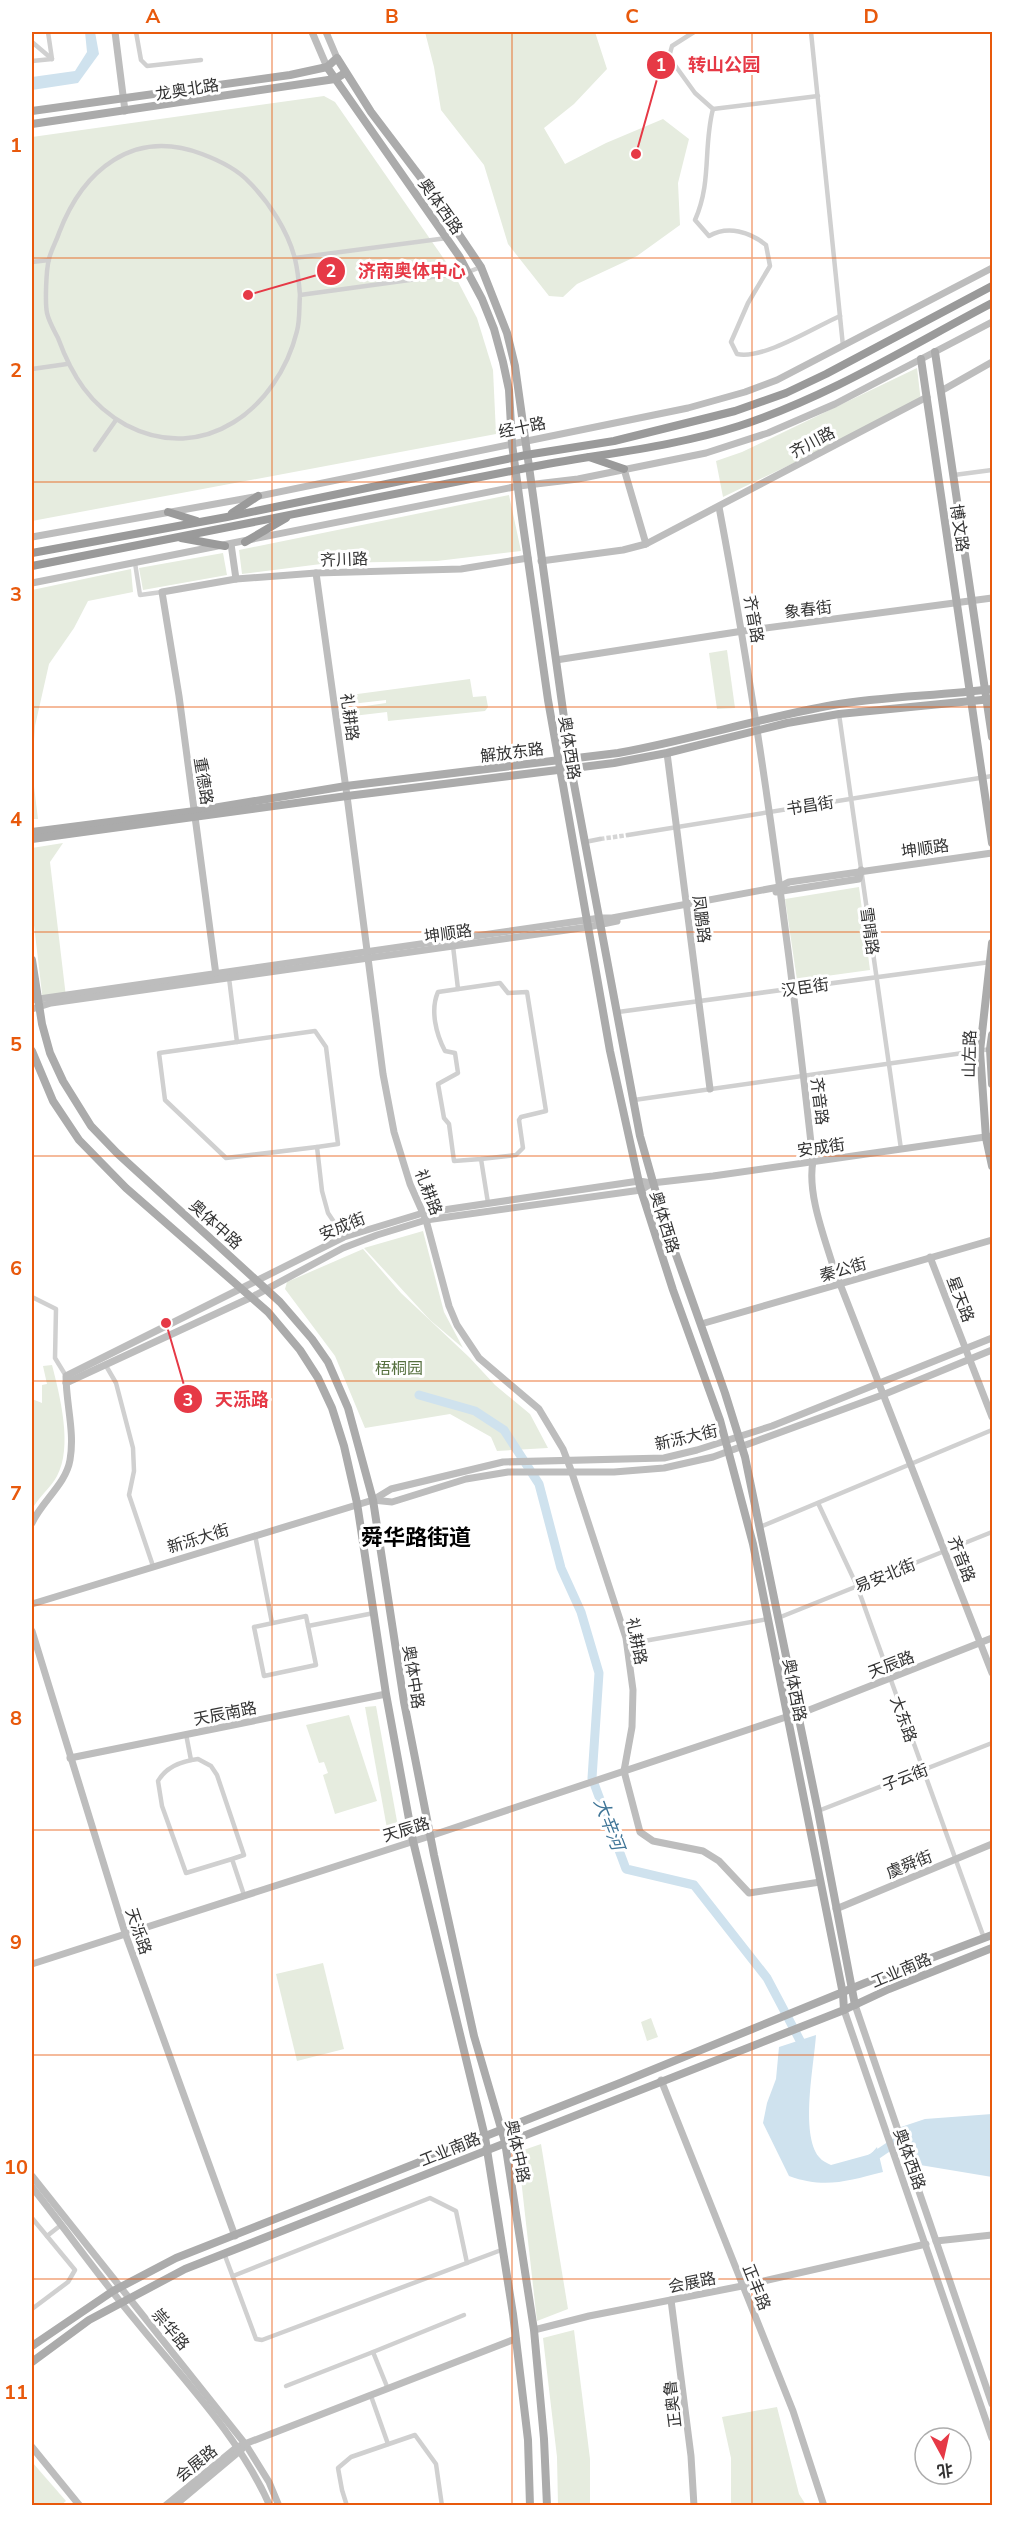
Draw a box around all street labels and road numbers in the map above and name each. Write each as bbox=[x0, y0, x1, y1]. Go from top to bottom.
street label: 龙奥北路 bbox=[154, 74, 220, 106]
street label: 奥体西路 bbox=[413, 174, 468, 239]
street label: 经十路 bbox=[496, 412, 548, 444]
street label: 齐川路 bbox=[786, 422, 839, 464]
street label: 博文路 bbox=[945, 503, 973, 553]
street label: 齐川路 bbox=[320, 548, 368, 572]
street label: 齐音路 bbox=[738, 594, 768, 645]
street label: 象春街 bbox=[783, 596, 833, 624]
street label: 礼耕路 bbox=[335, 692, 363, 742]
street label: 奥体西路 bbox=[553, 715, 585, 781]
street label: 解放东路 bbox=[479, 738, 545, 768]
street label: 重德路 bbox=[188, 756, 218, 807]
street label: 书昌街 bbox=[785, 791, 836, 821]
street label: 坤顺路 bbox=[900, 835, 950, 863]
street label: 凤鹏路 bbox=[687, 894, 715, 944]
street label: 雪晴路 bbox=[855, 906, 883, 956]
street label: 坤顺路 bbox=[423, 920, 473, 948]
street label: 汉臣街 bbox=[780, 974, 830, 1002]
street label: 山左路 bbox=[959, 1030, 981, 1078]
street label: 齐音路 bbox=[805, 1076, 833, 1126]
street label: 安成街 bbox=[796, 1134, 846, 1162]
street label: 礼耕路 bbox=[409, 1166, 447, 1219]
street label: 奥体西路 bbox=[644, 1188, 684, 1256]
street label: 奥体中路 bbox=[184, 1195, 246, 1254]
street label: 安成街 bbox=[316, 1208, 369, 1246]
street label: 秦公街 bbox=[817, 1253, 869, 1287]
street label: 星天路 bbox=[941, 1273, 979, 1326]
street label: 新泺大街 bbox=[653, 1420, 720, 1456]
street label: 新泺大街 bbox=[164, 1519, 232, 1559]
street label: 齐音路 bbox=[942, 1533, 980, 1586]
street label: 易安北街 bbox=[852, 1554, 919, 1598]
street label: 礼耕路 bbox=[620, 1615, 652, 1667]
street label: 奥体中路 bbox=[397, 1644, 429, 1710]
street label: 天辰路 bbox=[865, 1646, 918, 1684]
street label: 奥体西路 bbox=[777, 1657, 811, 1724]
street label: 大东路 bbox=[885, 1693, 922, 1746]
street label: 天辰南路 bbox=[192, 1697, 259, 1731]
street label: 子云街 bbox=[879, 1759, 932, 1797]
street label: 天辰路 bbox=[380, 1812, 432, 1847]
street label: 虞舜街 bbox=[883, 1846, 936, 1884]
street label: 天泺路 bbox=[120, 1905, 156, 1958]
street label: 工业南路 bbox=[868, 1948, 935, 1994]
street label: 奥体中路 bbox=[500, 2118, 534, 2185]
street label: 奥体西路 bbox=[888, 2126, 930, 2193]
street label: 工业南路 bbox=[417, 2128, 484, 2172]
street label: 正丰路 bbox=[737, 2261, 775, 2314]
street label: 会展路 bbox=[667, 2268, 718, 2298]
street label: 崇华路 bbox=[146, 2304, 194, 2355]
street label: 正奥鲁 bbox=[659, 2379, 687, 2429]
street label: 会展路 bbox=[171, 2440, 222, 2487]

